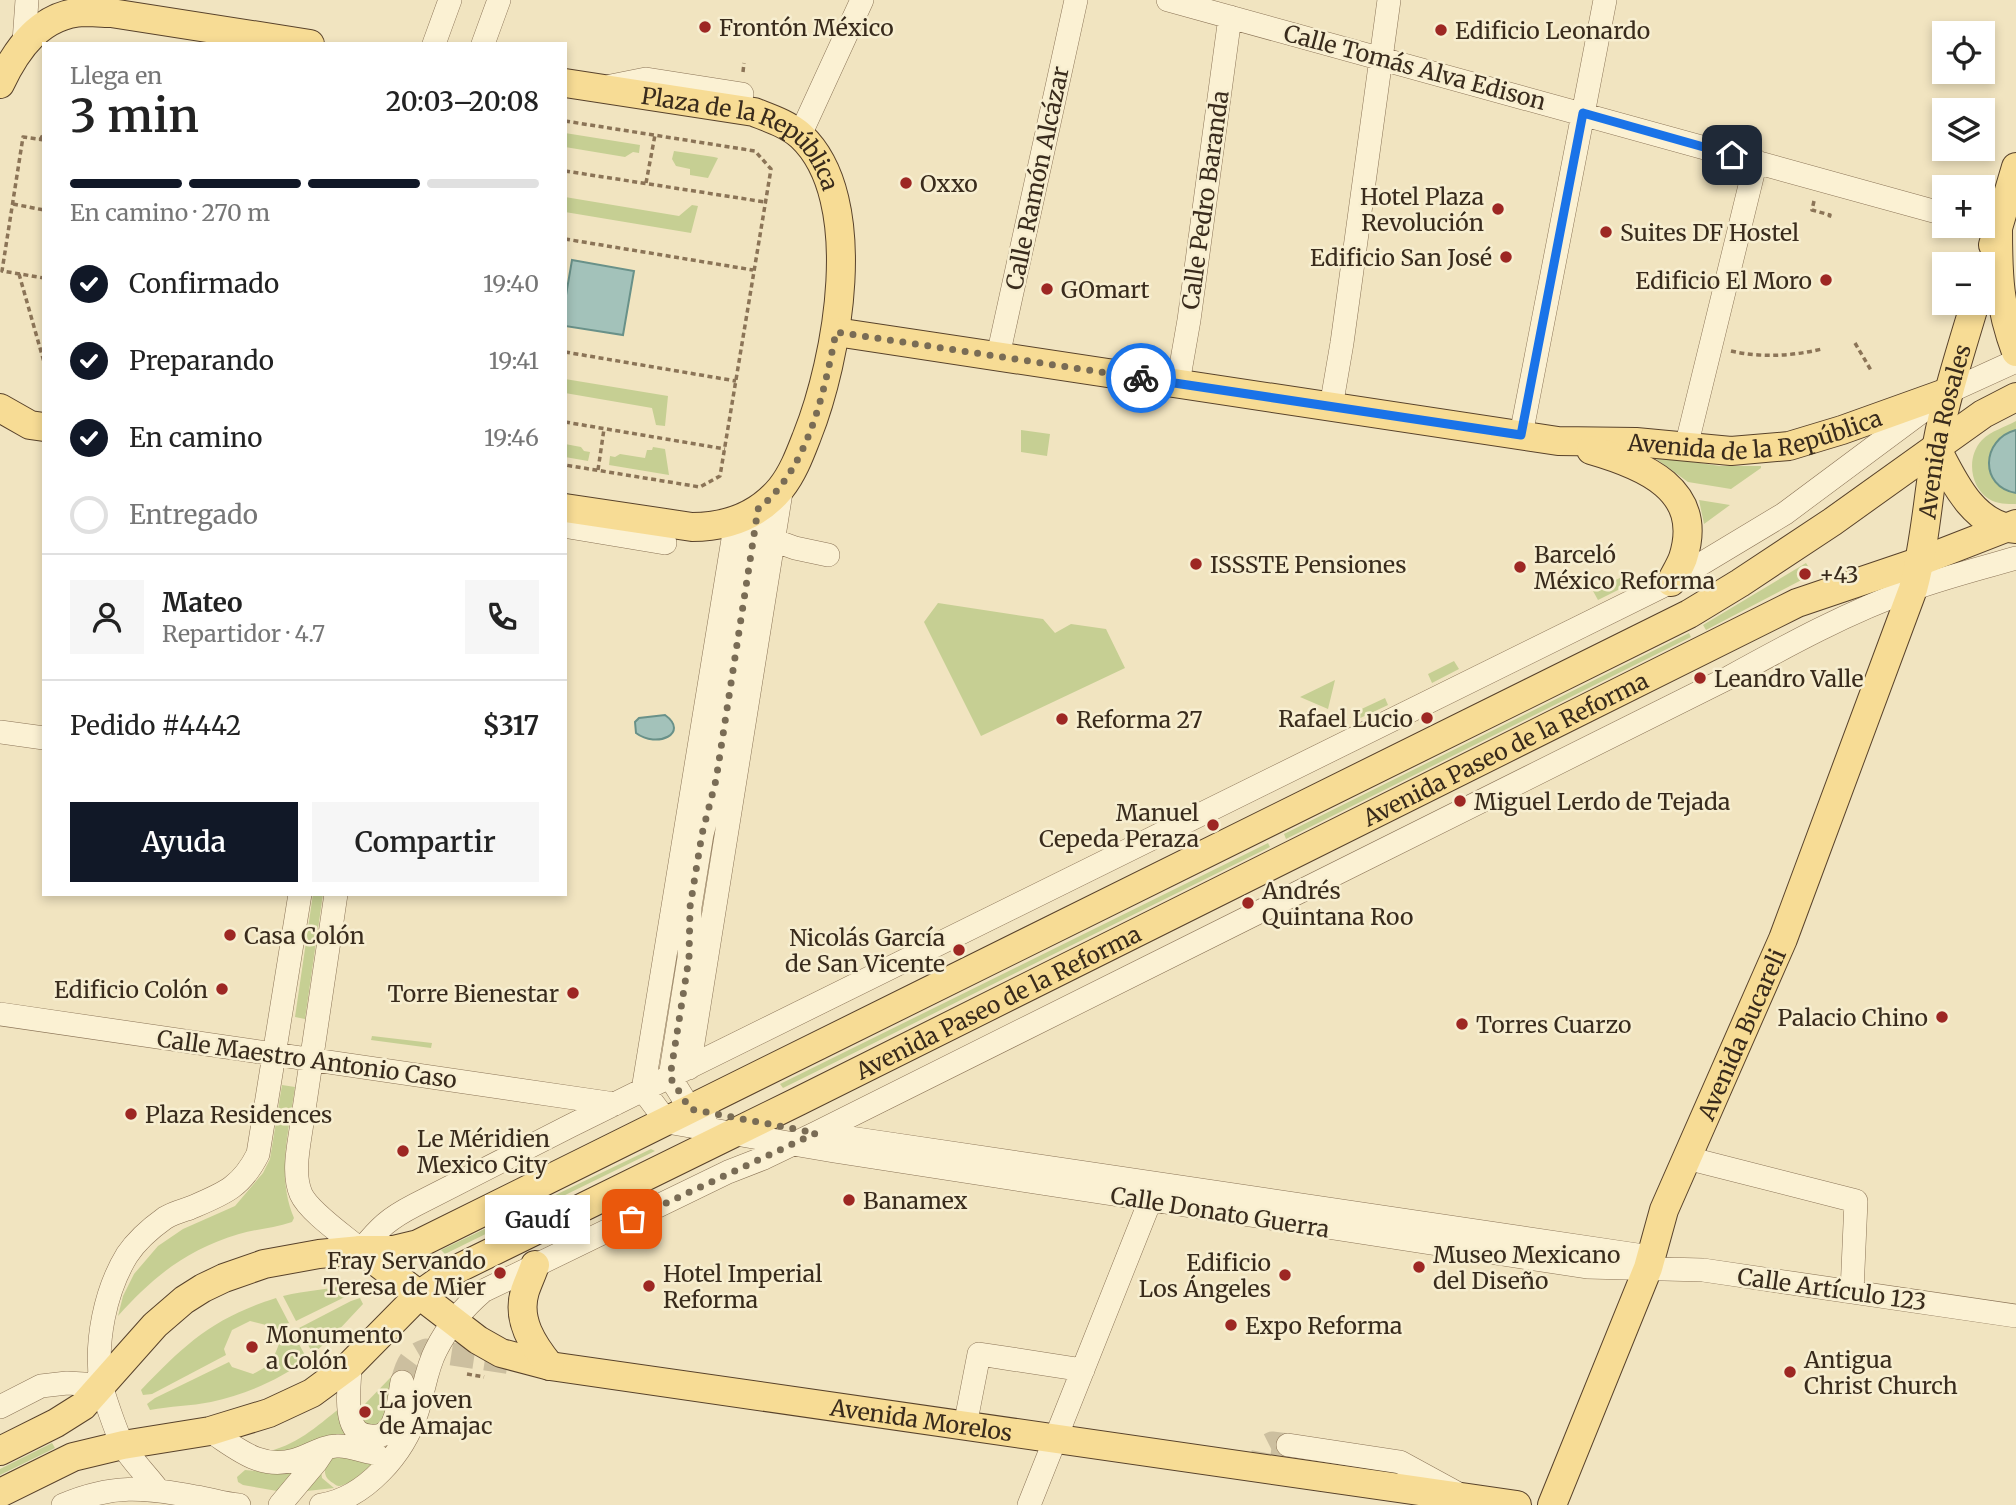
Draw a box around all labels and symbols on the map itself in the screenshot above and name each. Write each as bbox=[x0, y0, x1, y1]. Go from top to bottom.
place label: Frontón México bbox=[719, 13, 894, 42]
place label: Edificio Leonardo bbox=[1455, 16, 1650, 45]
street label: Calle Tomás Alva Edison bbox=[1281, 18, 1549, 116]
marker: Frontón México bbox=[697, 19, 713, 35]
marker: Edificio Leonardo bbox=[1433, 22, 1449, 38]
street label: Calle Ramón Alcázar bbox=[999, 64, 1075, 292]
street label: Plaza de la República bbox=[639, 80, 846, 194]
street label: Calle Pedro Baranda bbox=[1175, 89, 1235, 311]
pin bbox=[1702, 125, 1762, 185]
place label: Oxxo bbox=[920, 169, 978, 198]
marker: Oxxo bbox=[898, 175, 914, 191]
place label: Hotel Plaza Revolución bbox=[1360, 182, 1484, 237]
marker: Hotel Plaza Revolución bbox=[1490, 201, 1506, 217]
place label: Suites DF Hostel bbox=[1620, 218, 1799, 247]
marker: Suites DF Hostel bbox=[1598, 224, 1614, 240]
place label: Edificio San José bbox=[1310, 243, 1492, 272]
marker: Edificio San José bbox=[1498, 249, 1514, 265]
place label: Edificio El Moro bbox=[1635, 266, 1812, 295]
marker: Edificio El Moro bbox=[1818, 272, 1834, 288]
place label: GOmart bbox=[1061, 275, 1150, 304]
marker: GOmart bbox=[1039, 281, 1055, 297]
street label: Avenida Rosales bbox=[1912, 340, 1976, 521]
courier bbox=[1106, 343, 1176, 413]
street label: Avenida de la República bbox=[1626, 402, 1886, 466]
place label: Barceló México Reforma bbox=[1534, 540, 1715, 595]
place label: ISSSTE Pensiones bbox=[1210, 550, 1407, 579]
marker: ISSSTE Pensiones bbox=[1188, 556, 1204, 572]
marker: Barceló México Reforma bbox=[1512, 559, 1528, 575]
place label: +43 bbox=[1819, 560, 1859, 589]
marker: +43 bbox=[1797, 566, 1813, 582]
place label: Leandro Valle bbox=[1714, 664, 1863, 693]
street label: Avenida Paseo de la Reforma bbox=[1357, 665, 1653, 832]
marker: Leandro Valle bbox=[1692, 670, 1708, 686]
place label: Rafael Lucio bbox=[1278, 704, 1413, 733]
place label: Reforma 27 bbox=[1076, 705, 1203, 734]
marker: Rafael Lucio bbox=[1419, 710, 1435, 726]
marker: Reforma 27 bbox=[1054, 711, 1070, 727]
place label: Miguel Lerdo de Tejada bbox=[1474, 787, 1730, 816]
marker: Miguel Lerdo de Tejada bbox=[1452, 793, 1468, 809]
place label: Manuel Cepeda Peraza bbox=[1039, 798, 1199, 853]
marker: Manuel Cepeda Peraza bbox=[1205, 817, 1221, 833]
place label: Andrés Quintana Roo bbox=[1261, 876, 1413, 931]
marker: Andrés Quintana Roo bbox=[1240, 895, 1256, 911]
street label: Avenida Paseo de la Reforma bbox=[850, 918, 1145, 1086]
place label: Casa Colón bbox=[244, 921, 365, 950]
place label: Nicolás García de San Vicente bbox=[785, 923, 945, 978]
marker: Casa Colón bbox=[222, 927, 238, 943]
marker: Nicolás García de San Vicente bbox=[951, 942, 967, 958]
street label: Avenida Bucareli bbox=[1691, 944, 1792, 1125]
place label: Edificio Colón bbox=[54, 975, 208, 1004]
place label: Torre Bienestar bbox=[388, 979, 559, 1008]
marker: Edificio Colón bbox=[214, 981, 230, 997]
marker: Torre Bienestar bbox=[565, 985, 581, 1001]
place label: Palacio Chino bbox=[1778, 1003, 1928, 1032]
marker: Palacio Chino bbox=[1934, 1009, 1950, 1025]
place label: Torres Cuarzo bbox=[1476, 1010, 1631, 1039]
marker: Torres Cuarzo bbox=[1454, 1016, 1470, 1032]
street label: Calle Maestro Antonio Caso bbox=[155, 1024, 459, 1094]
place label: Plaza Residences bbox=[145, 1100, 332, 1129]
marker: Plaza Residences bbox=[123, 1106, 139, 1122]
place label: Le Méridien Mexico City bbox=[417, 1124, 550, 1179]
marker: Le Méridien Mexico City bbox=[395, 1143, 411, 1159]
street label: Calle Donato Guerra bbox=[1109, 1180, 1331, 1244]
place label: Banamex bbox=[863, 1186, 968, 1215]
pin bbox=[602, 1189, 662, 1249]
marker: Banamex bbox=[841, 1192, 857, 1208]
callout: Gaudí bbox=[485, 1194, 590, 1244]
place label: Museo Mexicano del Diseño bbox=[1433, 1240, 1620, 1295]
place label: Fray Servando Teresa de Mier bbox=[323, 1246, 486, 1301]
place label: Edificio Los Ángeles bbox=[1139, 1248, 1271, 1303]
place label: Hotel Imperial Reforma bbox=[663, 1259, 822, 1314]
marker: Museo Mexicano del Diseño bbox=[1411, 1259, 1427, 1275]
street label: Calle Artículo 123 bbox=[1736, 1261, 1928, 1317]
marker: Fray Servando Teresa de Mier bbox=[492, 1265, 508, 1281]
marker: Edificio Los Ángeles bbox=[1277, 1267, 1293, 1283]
marker: Hotel Imperial Reforma bbox=[641, 1278, 657, 1294]
place label: Expo Reforma bbox=[1245, 1311, 1402, 1340]
marker: Expo Reforma bbox=[1223, 1317, 1239, 1333]
place label: Monumento a Colón bbox=[266, 1320, 403, 1375]
marker: Monumento a Colón bbox=[244, 1339, 260, 1355]
place label: Antigua Christ Church bbox=[1803, 1345, 1958, 1400]
marker: Antigua Christ Church bbox=[1782, 1364, 1798, 1380]
place label: La joven de Amajac bbox=[379, 1385, 493, 1440]
street label: Avenida Morelos bbox=[828, 1392, 1014, 1447]
marker: La joven de Amajac bbox=[357, 1404, 373, 1420]

